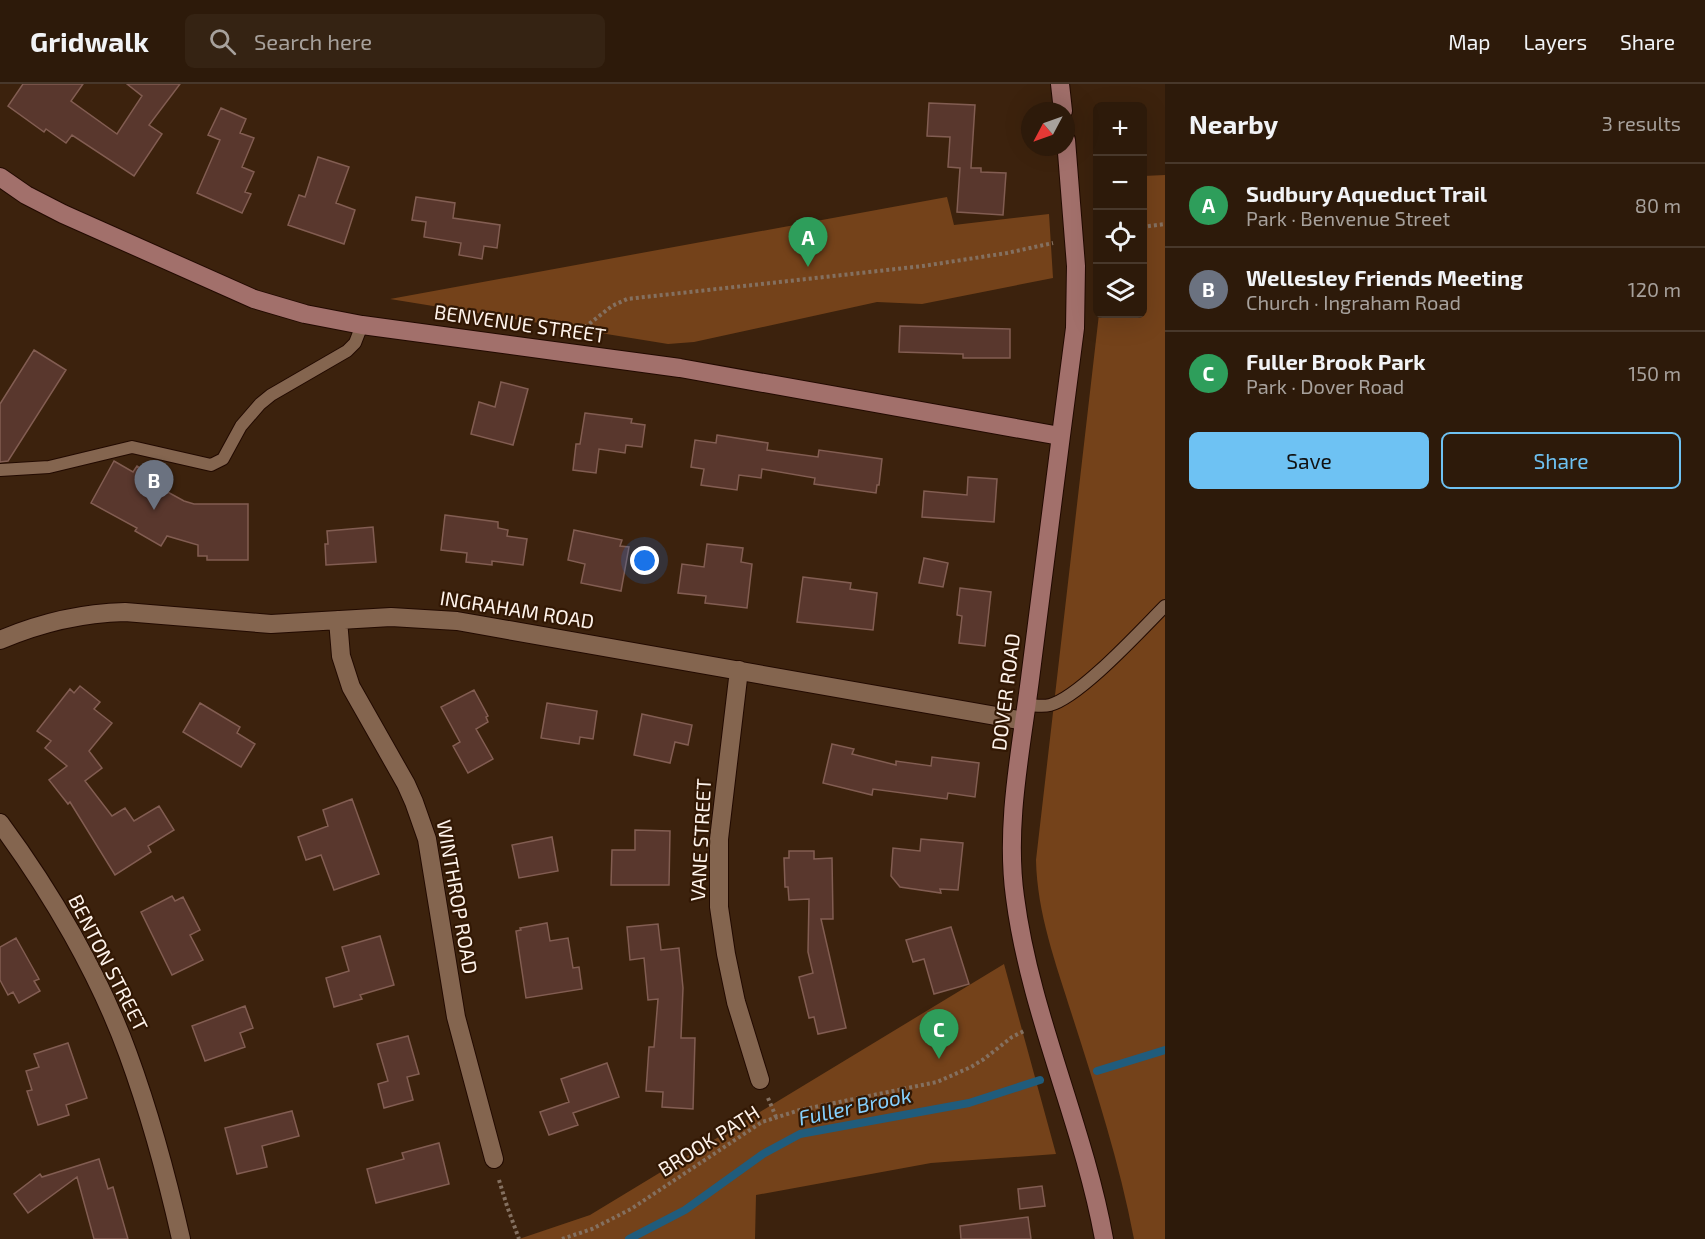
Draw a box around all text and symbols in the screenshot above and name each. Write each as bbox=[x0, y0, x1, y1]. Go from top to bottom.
search box bbox=[185, 14, 605, 68]
text: Gridwalk bbox=[30, 24, 149, 58]
icon: search bbox=[206, 25, 239, 58]
text: Search here bbox=[254, 28, 372, 54]
text: Map bbox=[1448, 29, 1490, 54]
text: Layers bbox=[1523, 29, 1587, 54]
text: Share bbox=[1620, 29, 1675, 54]
north arrow bbox=[1021, 102, 1075, 156]
map controls bbox=[1093, 102, 1147, 318]
button: + bbox=[1093, 102, 1147, 156]
text: Nearby bbox=[1189, 108, 1278, 139]
text: 3 results bbox=[1602, 111, 1681, 135]
button: − bbox=[1093, 156, 1147, 210]
text: Sudbury Aqueduct Trail bbox=[1246, 180, 1487, 206]
text: A bbox=[1202, 193, 1215, 217]
text: 80 m bbox=[1635, 193, 1681, 217]
text: Park · Benvenue Street bbox=[1246, 206, 1450, 230]
button: locate bbox=[1093, 210, 1147, 264]
pin: A bbox=[788, 218, 828, 267]
button: layers bbox=[1093, 264, 1147, 318]
text: Wellesley Friends Meeting bbox=[1246, 264, 1523, 290]
text: B bbox=[1202, 277, 1215, 301]
text: 120 m bbox=[1628, 277, 1681, 301]
text: Church · Ingraham Road bbox=[1246, 290, 1461, 314]
street label: BENVENUE STREET bbox=[433, 299, 608, 347]
text: Fuller Brook Park bbox=[1246, 348, 1426, 374]
text: C bbox=[1203, 361, 1214, 385]
text: 150 m bbox=[1628, 361, 1681, 385]
text: Park · Dover Road bbox=[1246, 374, 1404, 398]
button: Save bbox=[1189, 432, 1429, 489]
button: Share bbox=[1441, 432, 1681, 489]
pin: B bbox=[134, 460, 174, 510]
your location bbox=[630, 546, 659, 575]
street label: INGRAHAM ROAD bbox=[438, 585, 596, 633]
street label: DOVER ROAD bbox=[986, 632, 1024, 752]
street label: VANE STREET bbox=[685, 778, 715, 902]
street label: WINTHROP ROAD bbox=[433, 818, 483, 976]
street label: BENTON STREET bbox=[64, 890, 154, 1035]
pin: C bbox=[920, 1010, 958, 1059]
water label: Fuller Brook bbox=[796, 1081, 914, 1130]
street label: BROOK PATH bbox=[653, 1100, 764, 1181]

